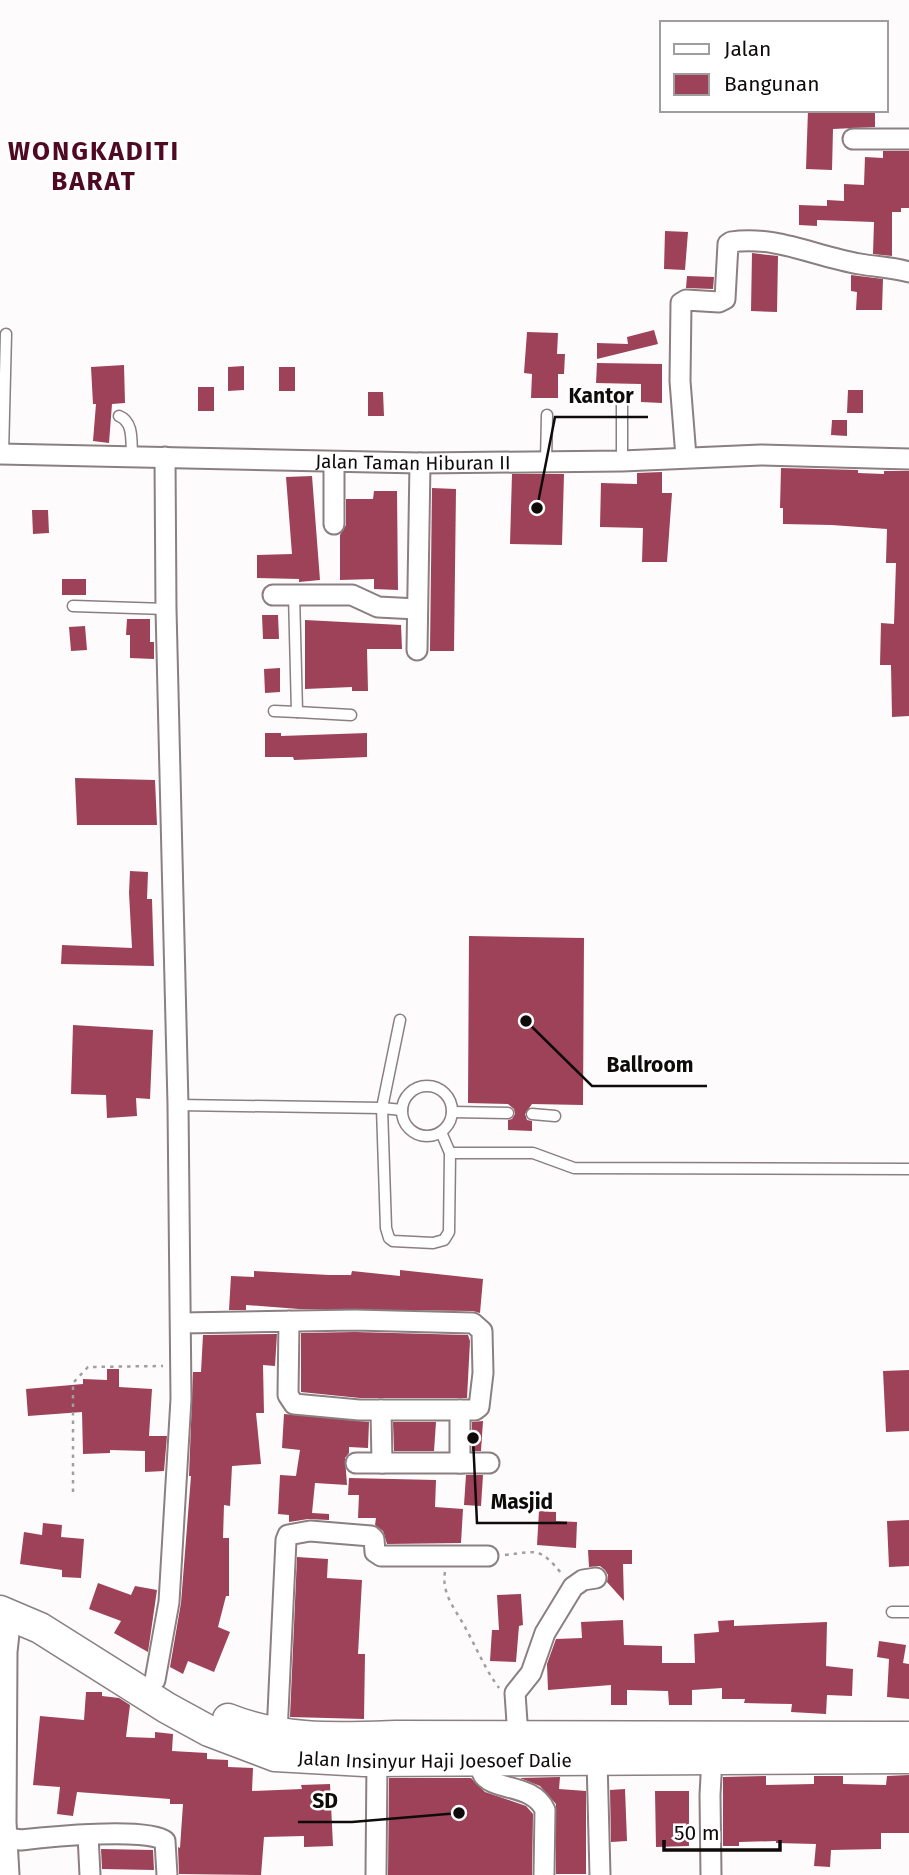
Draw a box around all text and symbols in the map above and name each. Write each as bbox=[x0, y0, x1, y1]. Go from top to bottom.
legend bbox=[660, 21, 888, 112]
text: Jalan bbox=[724, 36, 771, 62]
text: Bangunan bbox=[724, 71, 819, 97]
district label: WONGKADITI BARAT bbox=[8, 136, 180, 197]
callout: Kantor bbox=[555, 375, 648, 417]
text: Kantor bbox=[568, 383, 634, 409]
street label: Jalan Taman Hiburan II bbox=[315, 449, 511, 475]
callout: Ballroom bbox=[592, 1044, 707, 1086]
text: Ballroom bbox=[607, 1052, 693, 1078]
callout: Masjid bbox=[477, 1481, 567, 1523]
text: Masjid bbox=[491, 1489, 553, 1515]
street label: Jalan Insinyur Haji Joesoef Dalie bbox=[297, 1746, 572, 1773]
callout: SD bbox=[298, 1780, 352, 1822]
text: SD bbox=[312, 1788, 338, 1814]
scale bar bbox=[664, 1808, 780, 1852]
text: 50 m bbox=[674, 1820, 720, 1846]

